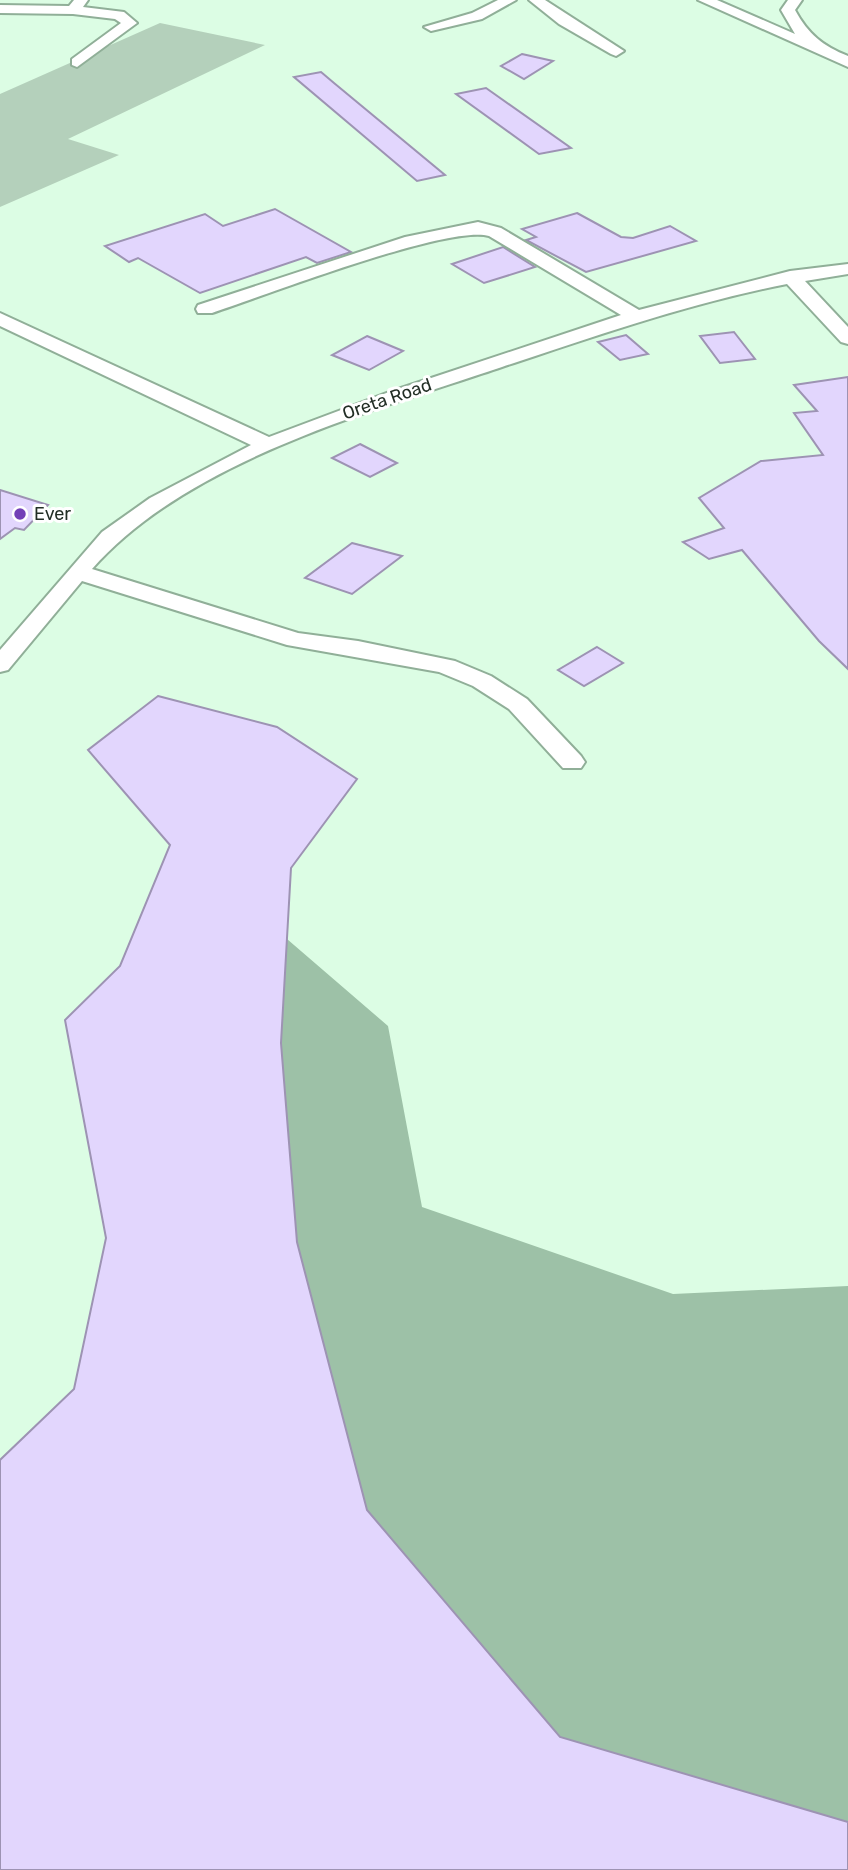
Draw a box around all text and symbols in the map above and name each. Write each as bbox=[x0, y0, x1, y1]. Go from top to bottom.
street label: Oreta Road bbox=[339, 373, 435, 425]
place label: Ever bbox=[34, 503, 71, 525]
marker: Ever bbox=[12, 506, 28, 522]

